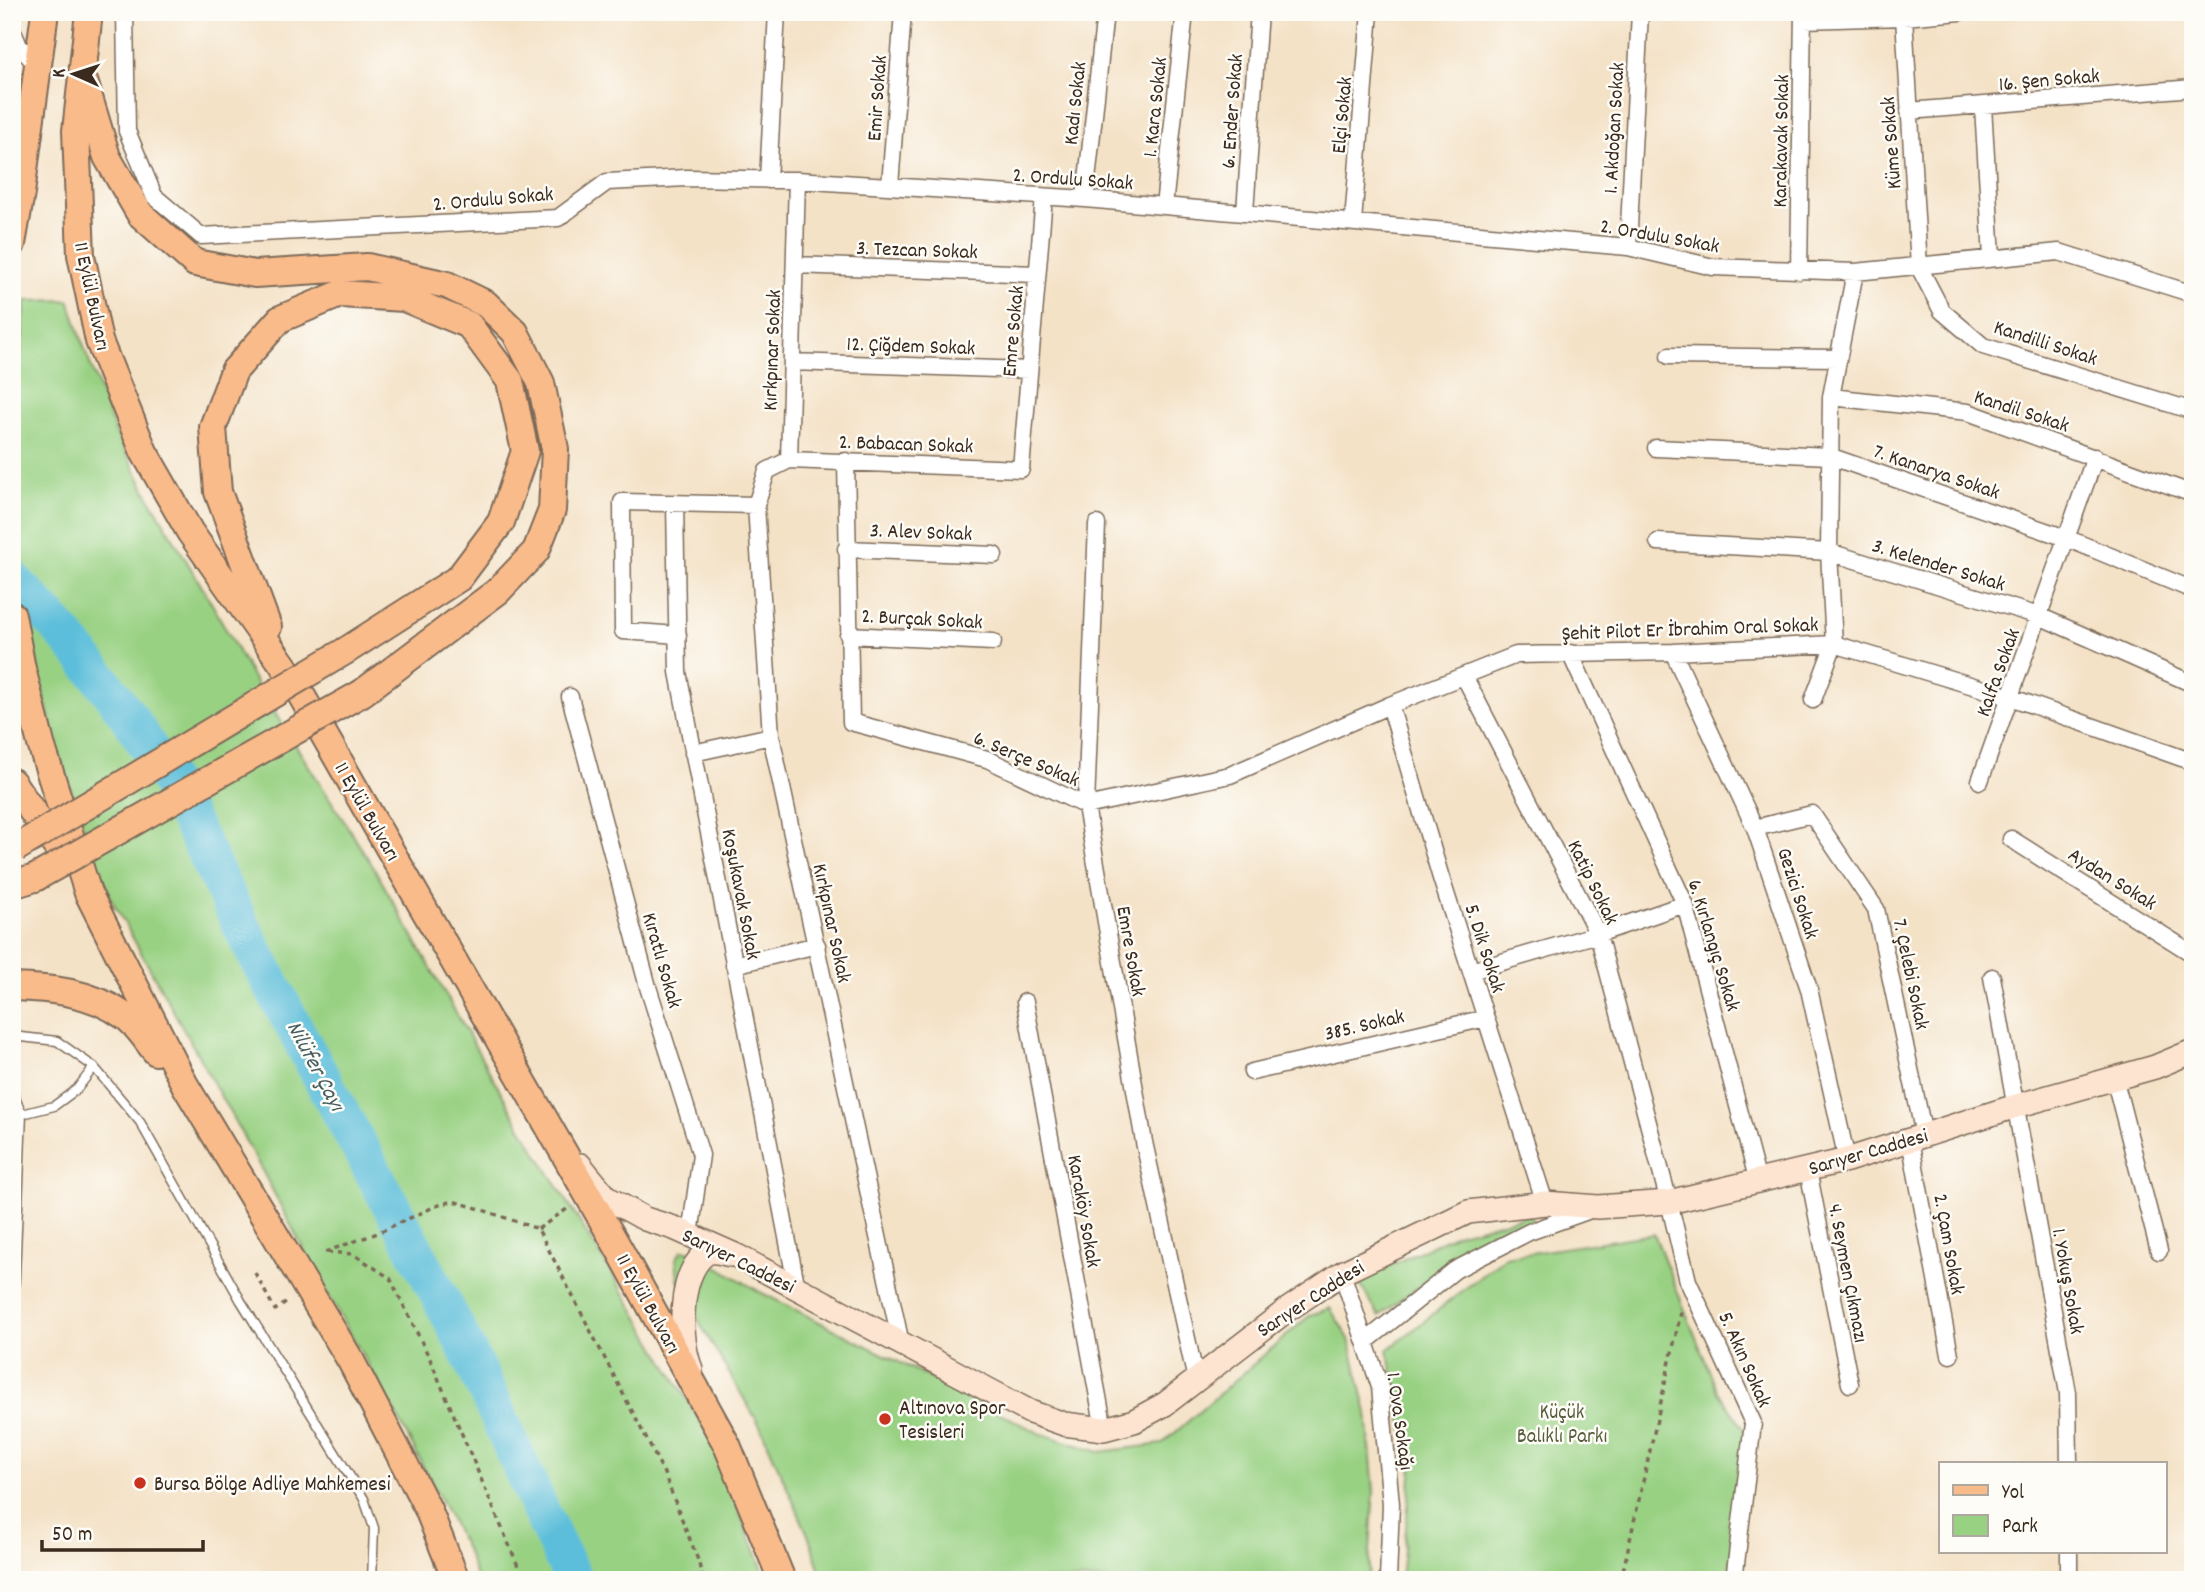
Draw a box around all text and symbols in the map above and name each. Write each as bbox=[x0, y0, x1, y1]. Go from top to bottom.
north arrow bbox=[38, 38, 108, 108]
street label: 6. Ender Sokak bbox=[1215, 53, 1253, 170]
street label: Emir Sokak bbox=[861, 54, 897, 142]
street label: 1. Kara Sokak bbox=[1137, 56, 1177, 159]
street label: Kadı Sokak bbox=[1058, 60, 1096, 147]
street label: 1. Akdoğan Sokak bbox=[1598, 62, 1634, 195]
street label: 16. Şen Sokak bbox=[1998, 63, 2101, 101]
text: K bbox=[47, 68, 74, 78]
street label: Karakavak Sokak bbox=[1767, 74, 1799, 208]
street label: Elçi Sokak bbox=[1326, 75, 1362, 155]
street label: Küme Sokak bbox=[1875, 95, 1911, 190]
street label: 2. Ordulu Sokak bbox=[1012, 162, 1134, 200]
street label: 2. Ordulu Sokak bbox=[432, 181, 555, 221]
street label: 2. Ordulu Sokak bbox=[1597, 213, 1722, 263]
street label: 3. Tezcan Sokak bbox=[856, 235, 978, 269]
street label: 11 Eylül Bulvarı bbox=[64, 240, 116, 354]
street label: Emre Sokak bbox=[996, 284, 1034, 378]
street label: Kırkpınar Sokak bbox=[757, 289, 791, 411]
street label: Kandilli Sokak bbox=[1989, 314, 2101, 376]
street label: 12. Çiğdem Sokak bbox=[846, 331, 976, 365]
street label: Kandil Sokak bbox=[1970, 383, 2073, 442]
street label: 2. Babacan Sokak bbox=[838, 429, 974, 463]
street label: 7. Kanarya Sokak bbox=[1869, 438, 2003, 510]
street label: 3. Alev Sokak bbox=[869, 517, 973, 551]
street label: 3. Kelender Sokak bbox=[1868, 532, 2008, 601]
street label: 2. Burçak Sokak bbox=[860, 603, 983, 639]
street label: Şehit Pilot Er İbrahim Oral Sokak bbox=[1561, 612, 1819, 650]
street label: Kalfa Sokak bbox=[1970, 625, 2030, 722]
street label: 6. Serçe Sokak bbox=[968, 725, 1084, 797]
street label: 11 Eylül Bulvarı bbox=[325, 757, 406, 868]
street label: Koşukavak Sokak bbox=[712, 826, 767, 963]
street label: Katip Sokak bbox=[1558, 836, 1625, 931]
street label: Aydan Sokak bbox=[2061, 841, 2162, 920]
street label: Gezici Sokak bbox=[1767, 844, 1825, 943]
street label: Kırkpınar Sokak bbox=[803, 861, 857, 986]
street label: 6. Kırlangıç Sokak bbox=[1678, 876, 1746, 1016]
street label: 5. Dik Sokak bbox=[1455, 901, 1512, 997]
street label: Emre Sokak bbox=[1106, 904, 1152, 999]
street label: Kıratlı Sokak bbox=[632, 909, 688, 1012]
street label: 7. Çelebi Sokak bbox=[1883, 916, 1935, 1033]
street label: 385. Sokak bbox=[1322, 1003, 1408, 1051]
water label: Nilüfer Çayı bbox=[276, 1016, 352, 1119]
street label: Sarıyer Caddesi bbox=[1806, 1122, 1932, 1185]
street label: Karaköy Sokak bbox=[1057, 1153, 1107, 1270]
street label: 2. Çam Sokak bbox=[1923, 1192, 1971, 1297]
street label: 4. Seymen Çıkmazı bbox=[1818, 1202, 1874, 1345]
street label: Sarıyer Caddesi bbox=[676, 1222, 800, 1303]
street label: 1. Yokuş Sokak bbox=[2042, 1226, 2090, 1337]
street label: 11 Eylül Bulvarı bbox=[607, 1249, 686, 1360]
street label: Sarıyer Caddesi bbox=[1252, 1254, 1371, 1347]
street label: 5. Akın Sokak bbox=[1709, 1307, 1778, 1413]
street label: 1. Ova Sokağı bbox=[1376, 1371, 1420, 1472]
place label: Altınova Spor Tesisleri bbox=[899, 1395, 1006, 1449]
park label: Küçük Balıklı Parkı bbox=[1517, 1399, 1607, 1453]
marker: Altınova Spor Tesisleri bbox=[877, 1411, 893, 1427]
legend bbox=[1939, 1462, 2166, 1554]
place label: Bursa Bölge Adliye Mahkemesi bbox=[154, 1471, 391, 1501]
marker: Bursa Bölge Adliye Mahkemesi bbox=[132, 1475, 148, 1491]
text: Yol bbox=[2002, 1479, 2024, 1509]
scale bar bbox=[42, 1508, 203, 1552]
text: Park bbox=[2002, 1513, 2038, 1543]
text: 50 m bbox=[52, 1521, 92, 1551]

